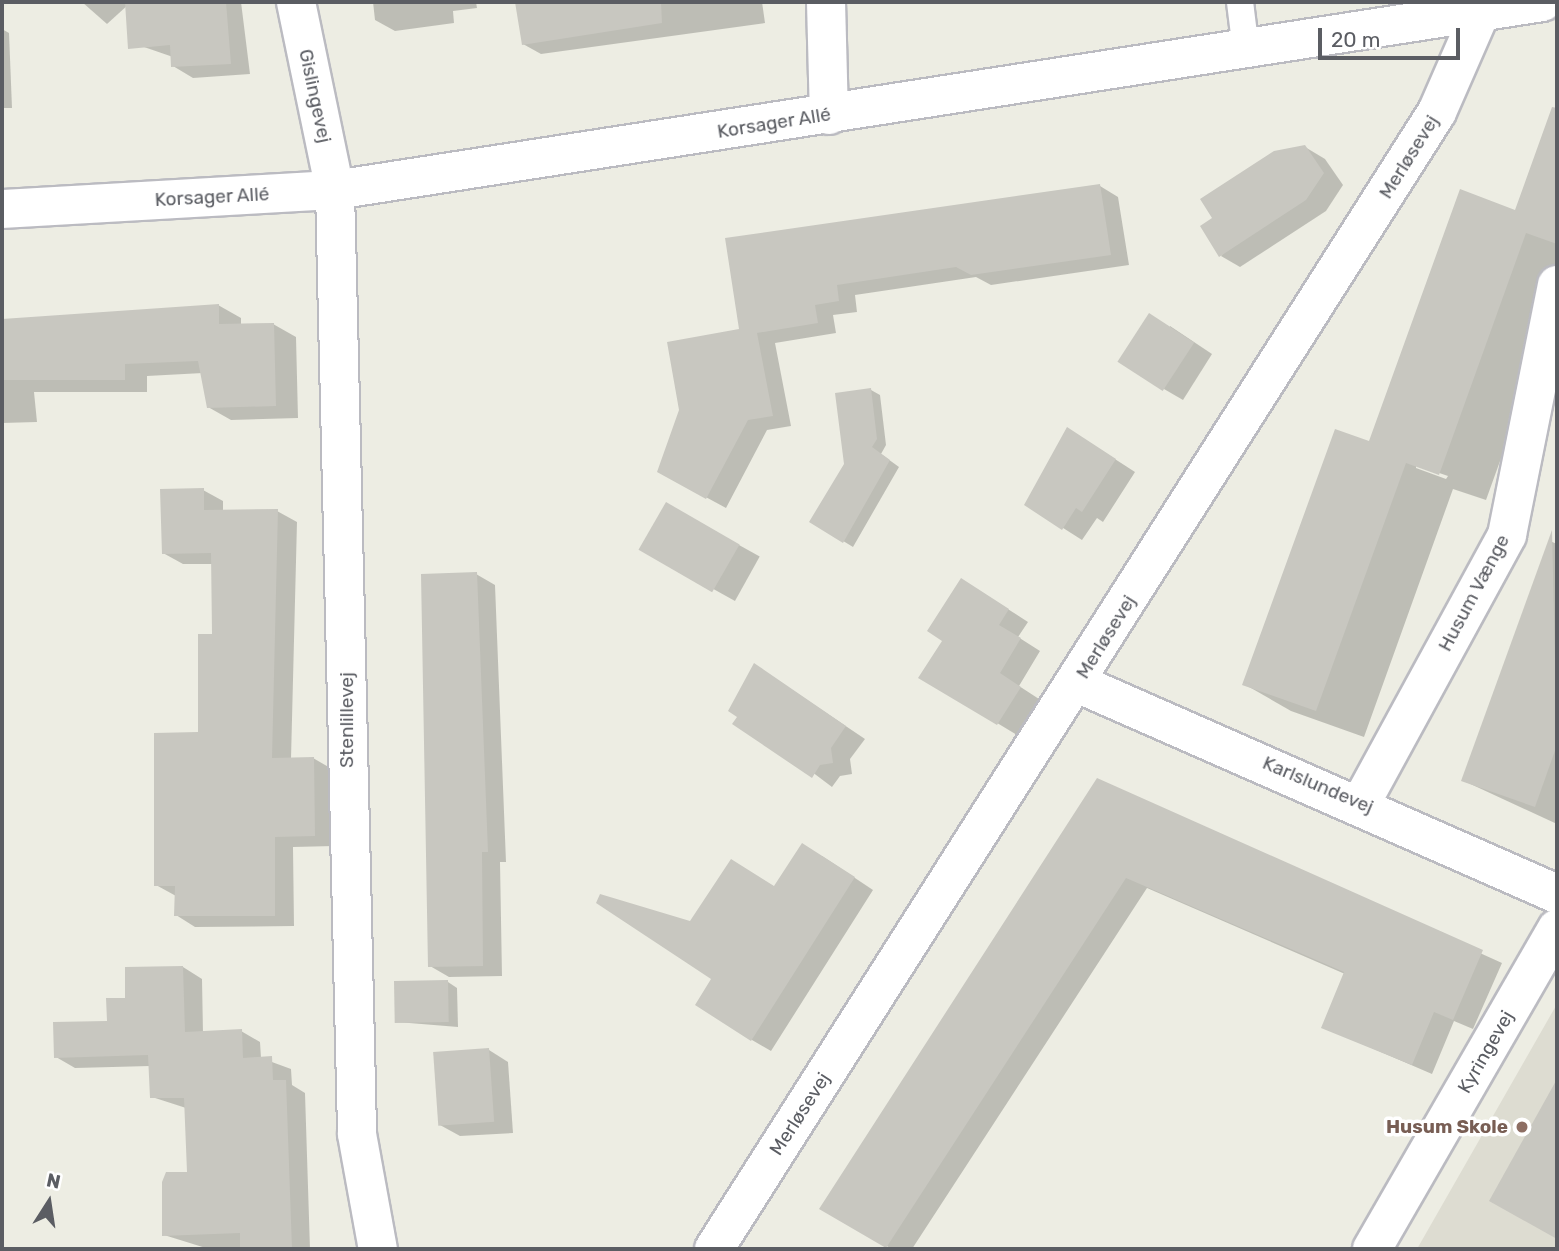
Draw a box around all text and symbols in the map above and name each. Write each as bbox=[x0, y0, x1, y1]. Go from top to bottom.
scale bar bbox=[1321, 14, 1463, 58]
text: 20 m bbox=[1331, 27, 1380, 52]
street label: Gislingevej bbox=[294, 47, 336, 145]
street label: Korsager Allé bbox=[715, 103, 833, 143]
street label: Merløsevej bbox=[1374, 111, 1444, 203]
street label: Korsager Allé bbox=[154, 183, 270, 211]
street label: Husum Vænge bbox=[1434, 530, 1514, 656]
street label: Merløsevej bbox=[1071, 591, 1141, 683]
street label: Stenlillevej bbox=[336, 672, 358, 768]
street label: Karlslundevej bbox=[1259, 751, 1377, 819]
street label: Kyringevej bbox=[1453, 1007, 1519, 1097]
street label: Merløsevej bbox=[765, 1068, 835, 1160]
place label: Husum Skole bbox=[1386, 1116, 1508, 1138]
marker: Husum Skole bbox=[1514, 1119, 1530, 1135]
north arrow bbox=[14, 1167, 84, 1237]
text: N bbox=[44, 1168, 63, 1194]

